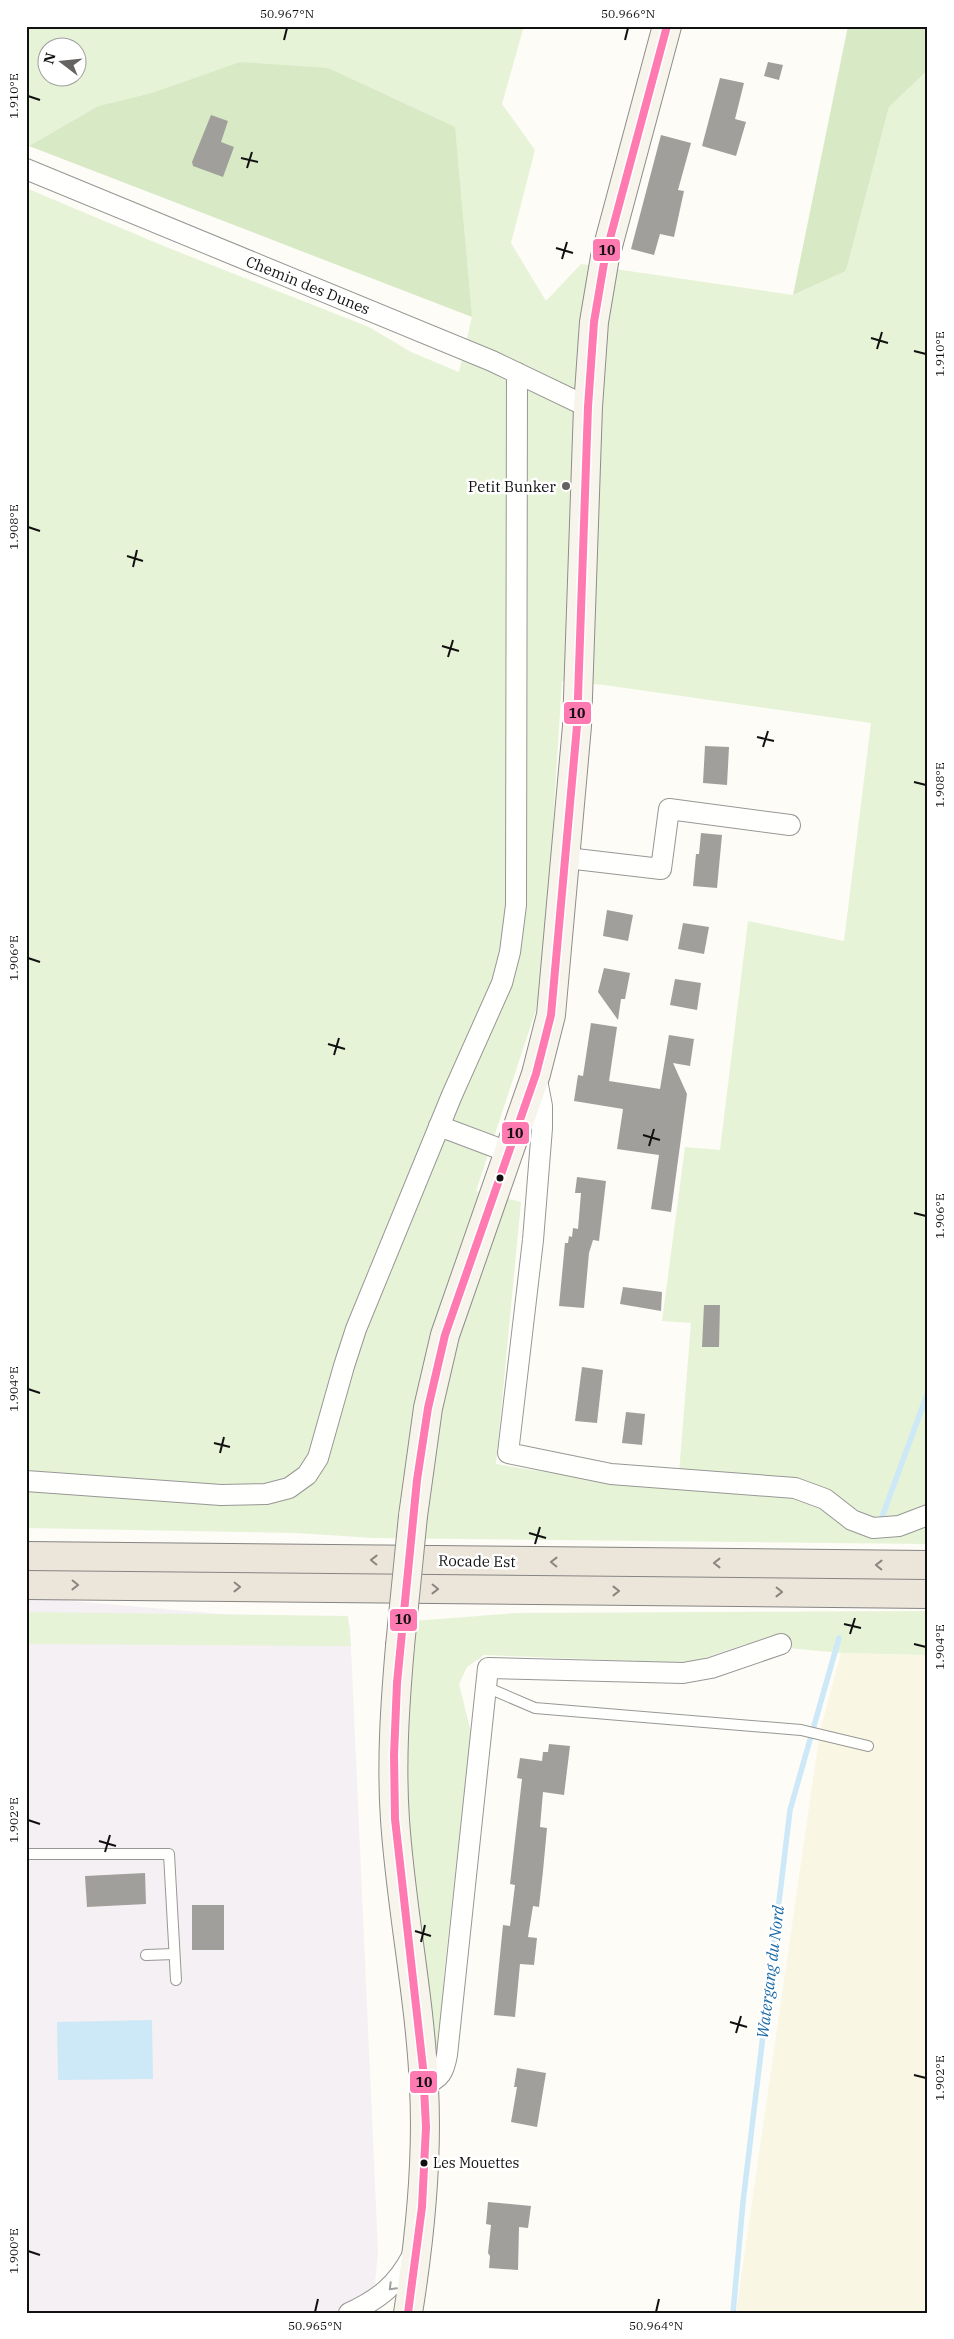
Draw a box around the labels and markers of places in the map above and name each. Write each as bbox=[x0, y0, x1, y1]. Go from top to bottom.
place label: Petit Bunker bbox=[468, 477, 556, 496]
marker: Petit Bunker bbox=[560, 480, 572, 492]
unlabelled marker bbox=[495, 1173, 505, 1183]
place label: Les Mouettes bbox=[433, 2154, 519, 2172]
marker: Les Mouettes bbox=[419, 2158, 429, 2168]

